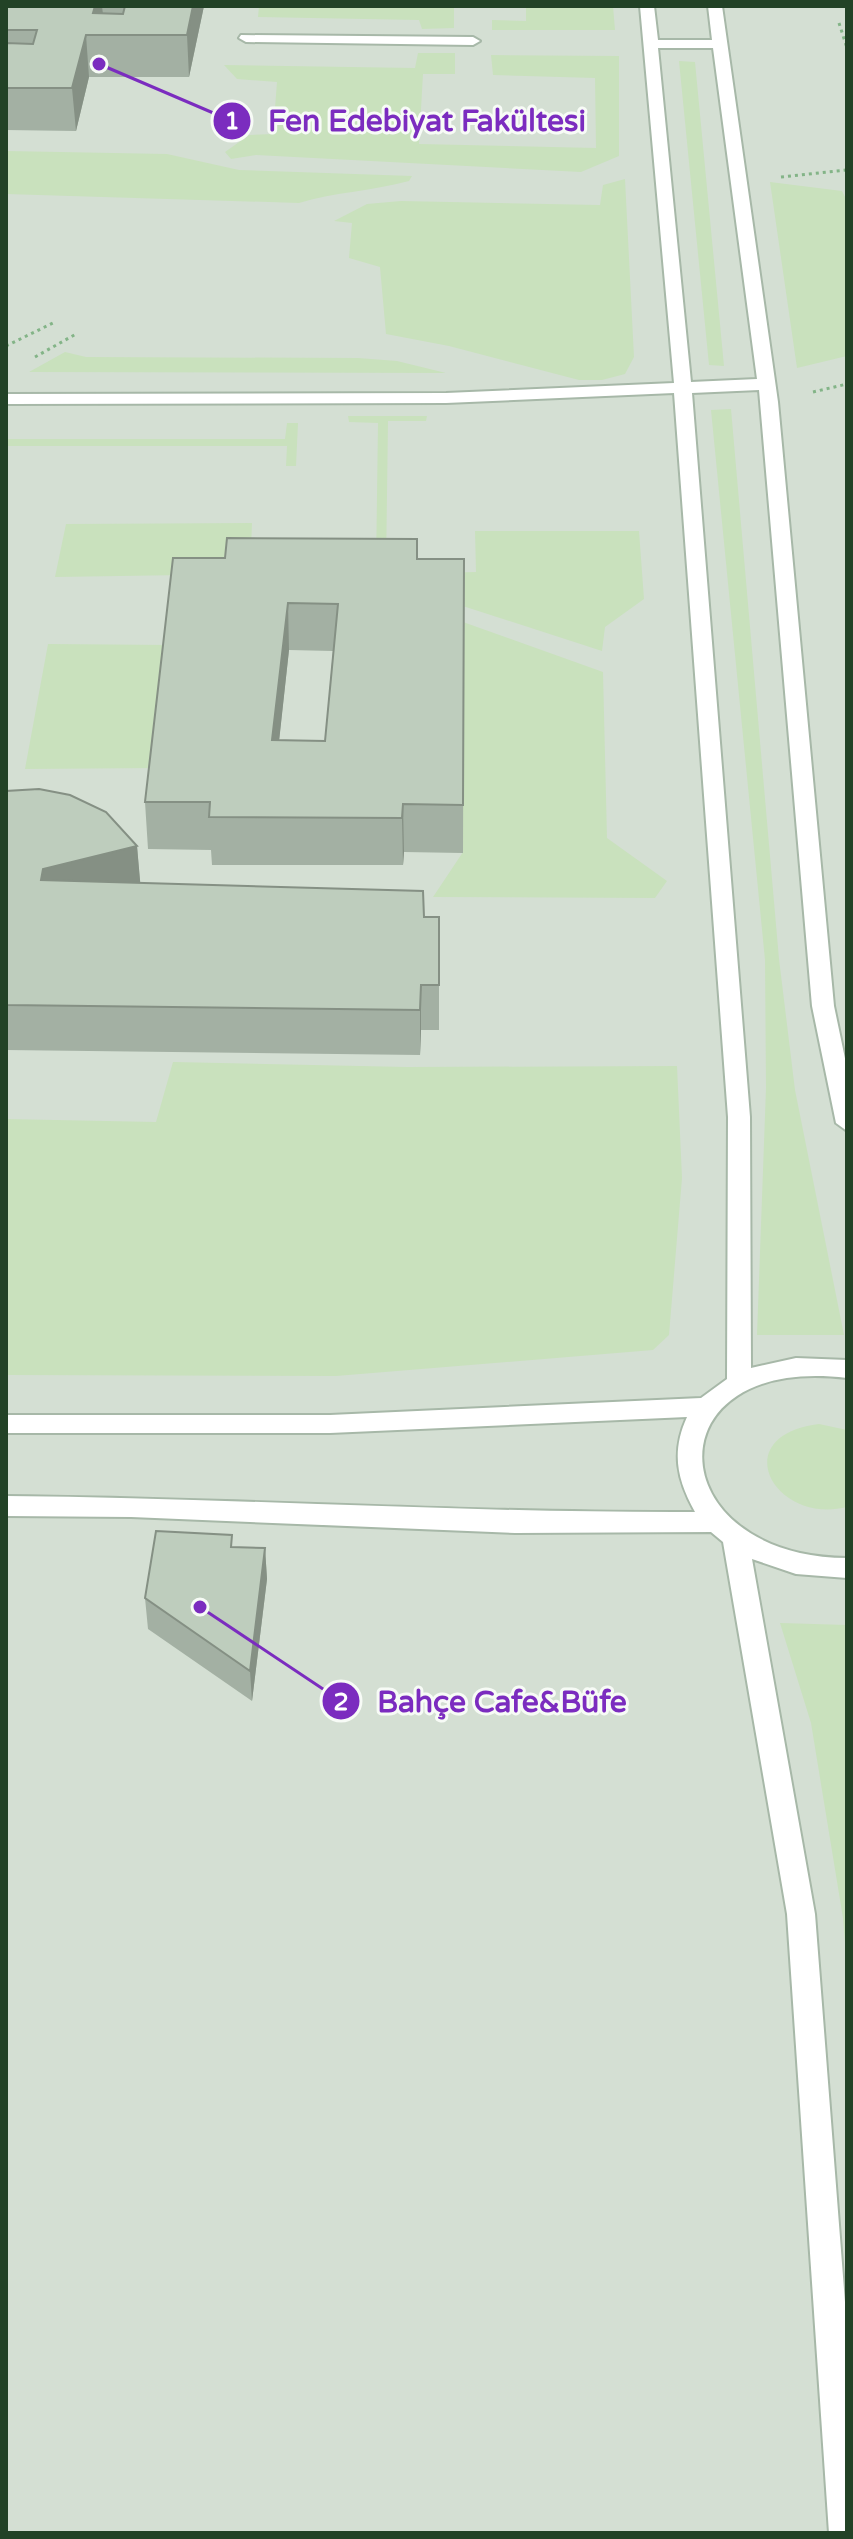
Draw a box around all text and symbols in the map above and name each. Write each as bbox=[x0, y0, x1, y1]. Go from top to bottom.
callout: Fen Edebiyat Fakültesi bbox=[212, 94, 602, 148]
text: Fen Edebiyat Fakültesi bbox=[268, 103, 586, 140]
text: 1 bbox=[224, 107, 240, 136]
callout: Bahçe Cafe&Büfe bbox=[321, 1674, 642, 1728]
text: Bahçe Cafe&Büfe bbox=[377, 1684, 627, 1721]
text: 2 bbox=[333, 1688, 349, 1717]

